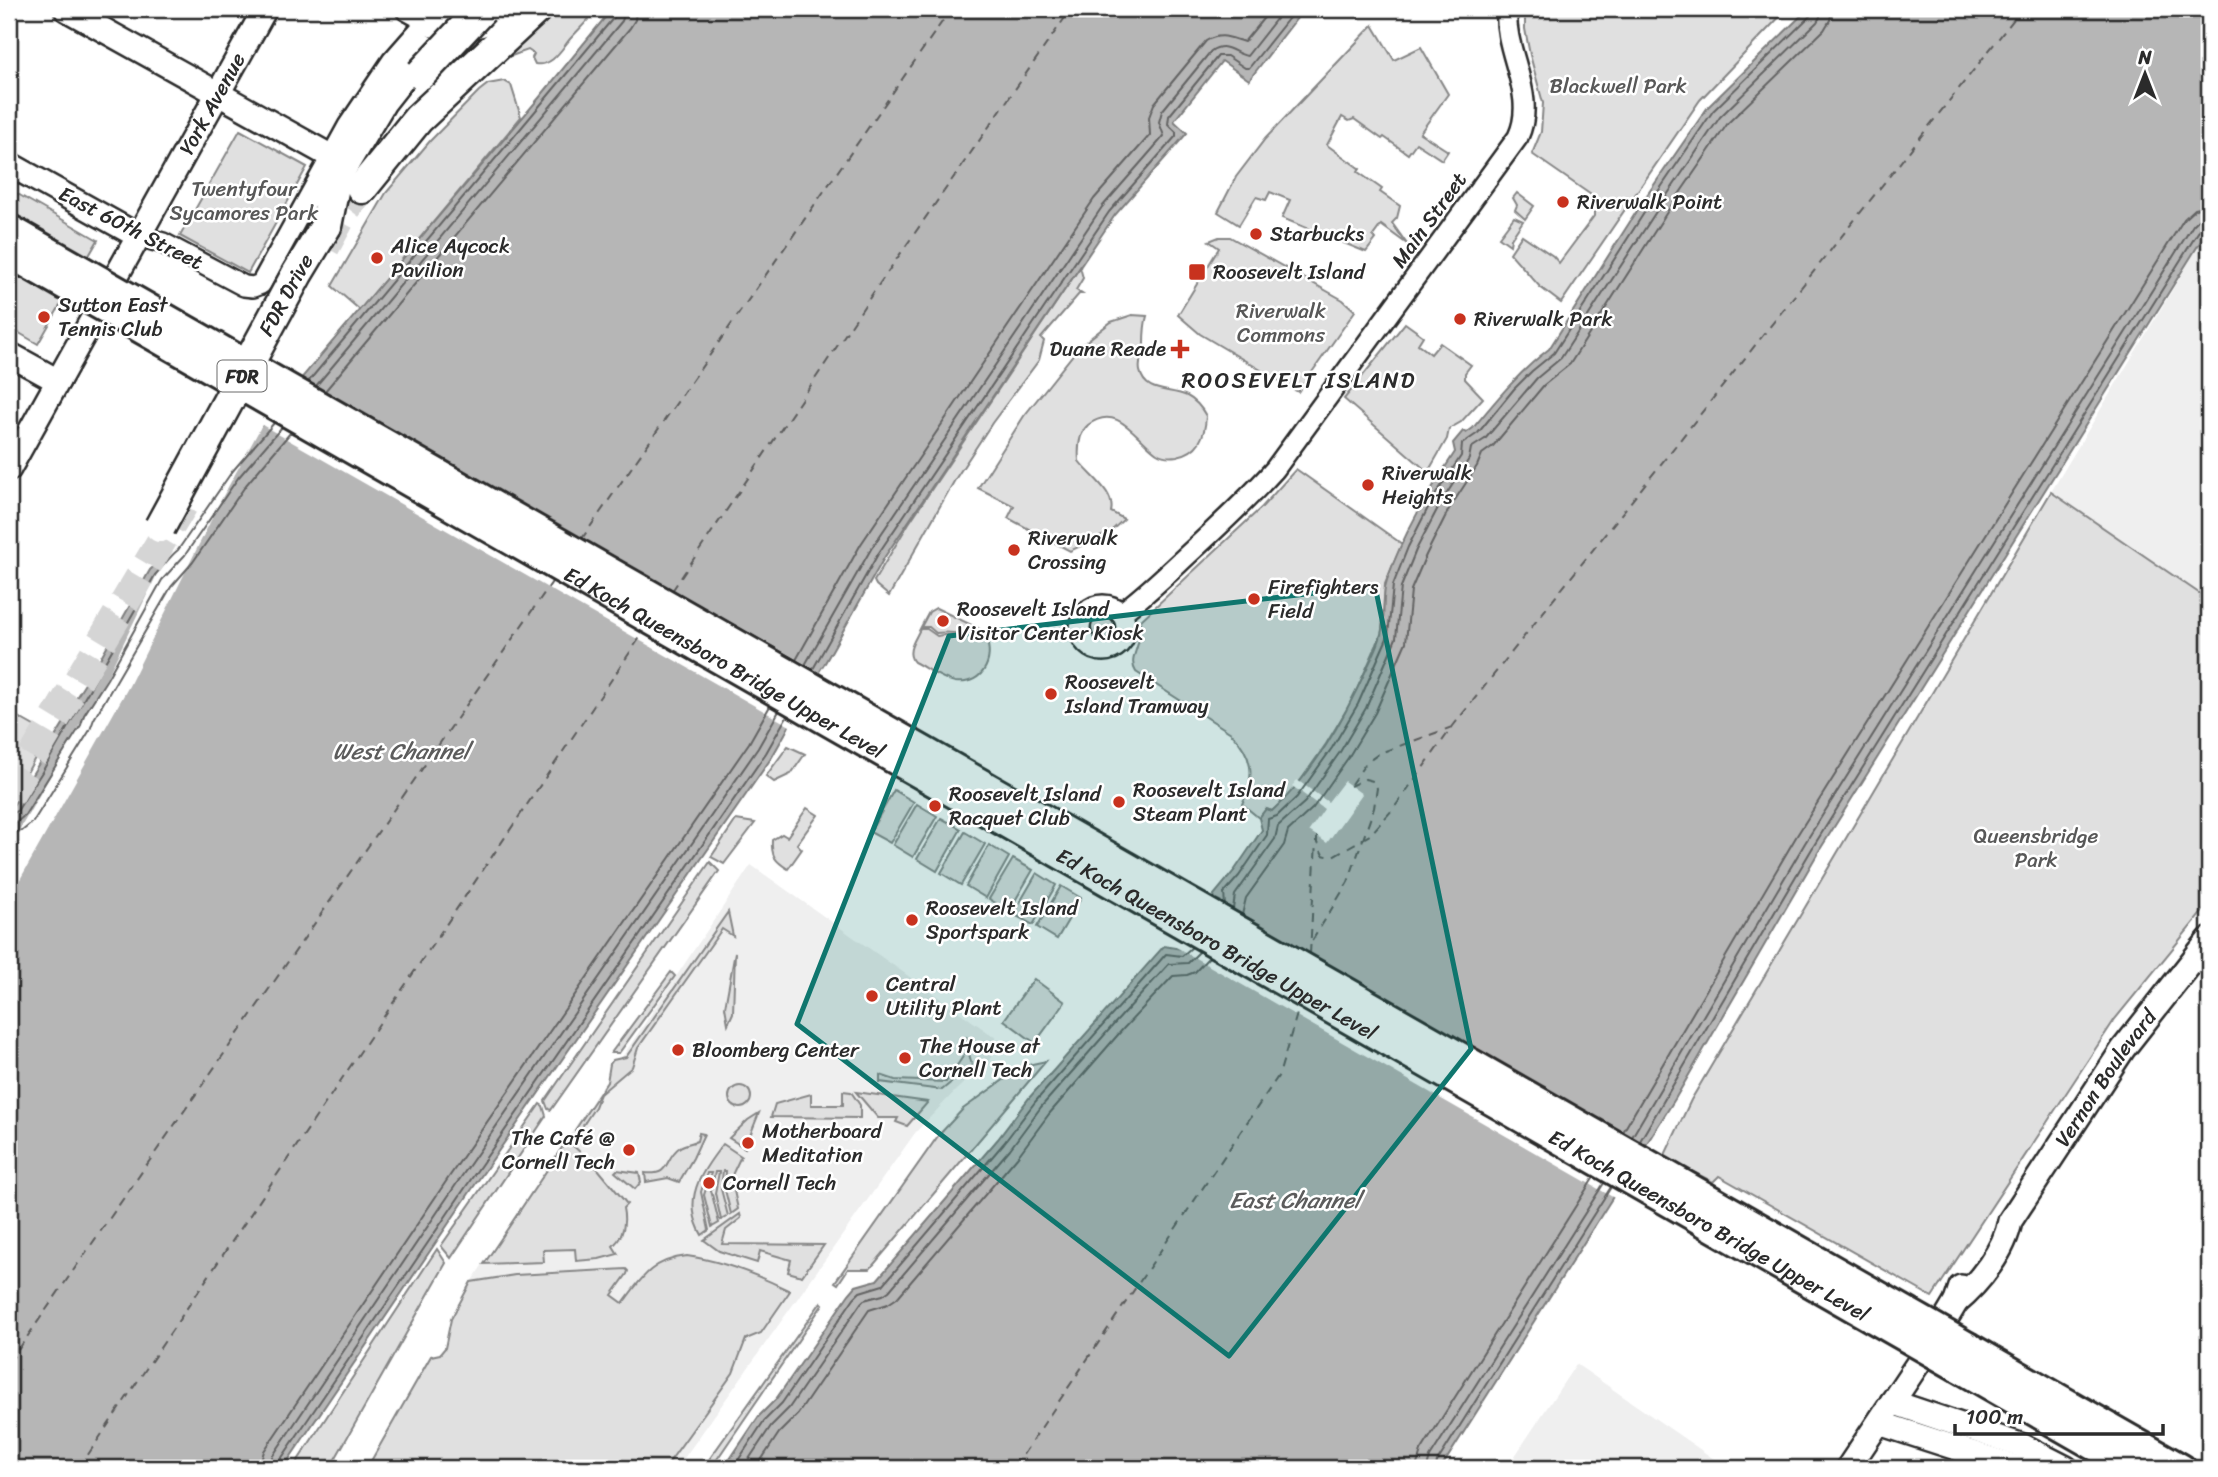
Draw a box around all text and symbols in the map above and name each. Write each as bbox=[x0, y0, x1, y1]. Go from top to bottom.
north arrow bbox=[2110, 38, 2180, 108]
text: N bbox=[2137, 41, 2152, 74]
street label: York Avenue bbox=[168, 45, 256, 162]
park label: Blackwell Park bbox=[1549, 67, 1687, 105]
street label: Main Street bbox=[1381, 164, 1477, 276]
park label: Twentyfour Sycamores Park bbox=[170, 170, 319, 232]
street label: East 60th Street bbox=[52, 175, 210, 281]
place label: Riverwalk Point bbox=[1577, 183, 1722, 221]
marker: Riverwalk Point bbox=[1555, 194, 1571, 210]
place label: Starbucks bbox=[1270, 215, 1365, 253]
marker: Starbucks bbox=[1248, 226, 1264, 242]
place label: Alice Aycock Pavilion bbox=[390, 227, 510, 289]
street label: FDR Drive bbox=[248, 246, 324, 343]
marker: Alice Aycock Pavilion bbox=[369, 250, 385, 266]
place label: Roosevelt Island bbox=[1213, 253, 1367, 291]
marker: Roosevelt Island bbox=[1187, 262, 1207, 282]
place label: Sutton East Tennis Club bbox=[58, 286, 169, 348]
park label: Riverwalk Commons bbox=[1236, 292, 1326, 354]
place label: Riverwalk Park bbox=[1474, 300, 1613, 338]
marker: Sutton East Tennis Club bbox=[36, 309, 52, 325]
marker: Riverwalk Park bbox=[1452, 311, 1468, 327]
place label: Duane Reade bbox=[1049, 330, 1166, 368]
marker: Duane Reade bbox=[1172, 341, 1188, 357]
road number: FDR bbox=[218, 360, 266, 392]
district label: ROOSEVELT ISLAND bbox=[1182, 360, 1416, 401]
place label: Riverwalk Heights bbox=[1382, 454, 1472, 516]
marker: Riverwalk Heights bbox=[1360, 477, 1376, 493]
place label: Riverwalk Crossing bbox=[1028, 519, 1118, 581]
marker: Riverwalk Crossing bbox=[1006, 542, 1022, 558]
street label: Ed Koch Queensboro Bridge Upper Level bbox=[557, 556, 893, 770]
place label: Firefighters Field bbox=[1268, 568, 1379, 630]
place label: Roosevelt Island Visitor Center Kiosk bbox=[957, 590, 1144, 652]
marker: Firefighters Field bbox=[1246, 591, 1262, 607]
marker: Roosevelt Island Visitor Center Kiosk bbox=[935, 613, 951, 629]
place label: Roosevelt Island Tramway bbox=[1064, 663, 1209, 725]
marker: Roosevelt Island Tramway bbox=[1043, 686, 1059, 702]
water label: West Channel bbox=[333, 731, 475, 772]
place label: Roosevelt Island Steam Plant bbox=[1133, 771, 1287, 833]
place label: Roosevelt Island Racquet Club bbox=[949, 775, 1103, 837]
marker: Roosevelt Island Steam Plant bbox=[1111, 794, 1127, 810]
marker: Roosevelt Island Racquet Club bbox=[927, 798, 943, 814]
park label: Queensbridge Park bbox=[1974, 817, 2099, 879]
street label: Ed Koch Queensboro Bridge Upper Level bbox=[1049, 837, 1385, 1052]
place label: Roosevelt Island Sportspark bbox=[926, 889, 1080, 951]
marker: Roosevelt Island Sportspark bbox=[904, 912, 920, 928]
place label: Central Utility Plant bbox=[886, 965, 1001, 1027]
marker: Central Utility Plant bbox=[864, 988, 880, 1004]
street label: Vernon Boulevard bbox=[2044, 999, 2168, 1155]
place label: The House at Cornell Tech bbox=[919, 1027, 1041, 1089]
place label: Bloomberg Center bbox=[692, 1031, 860, 1069]
marker: Bloomberg Center bbox=[670, 1042, 686, 1058]
marker: The House at Cornell Tech bbox=[897, 1050, 913, 1066]
place label: Motherboard Meditation bbox=[762, 1112, 883, 1174]
place label: The Café @ Cornell Tech bbox=[502, 1119, 615, 1181]
street label: Ed Koch Queensboro Bridge Upper Level bbox=[1541, 1119, 1878, 1333]
marker: Motherboard Meditation bbox=[740, 1135, 756, 1151]
marker: The Café @ Cornell Tech bbox=[621, 1142, 637, 1158]
place label: Cornell Tech bbox=[723, 1164, 836, 1202]
marker: Cornell Tech bbox=[701, 1175, 717, 1191]
water label: East Channel bbox=[1229, 1180, 1366, 1221]
scale bar bbox=[1955, 1393, 2164, 1437]
text: 100 m bbox=[1966, 1398, 2023, 1436]

